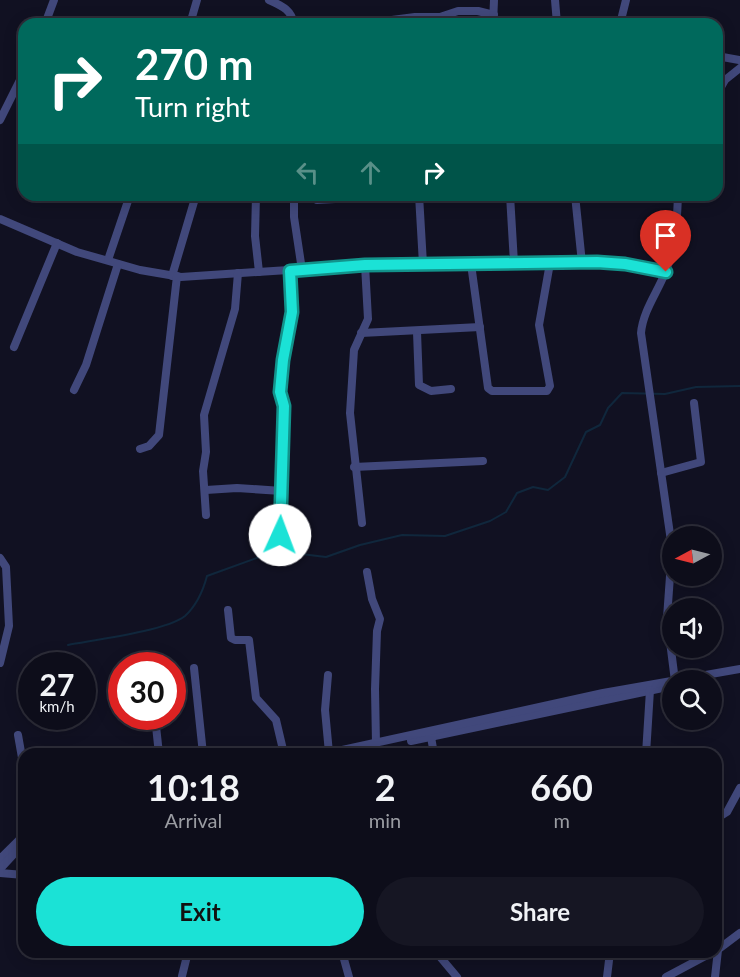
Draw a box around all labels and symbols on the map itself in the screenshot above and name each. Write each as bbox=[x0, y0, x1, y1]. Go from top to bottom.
pin bbox=[640, 210, 691, 272]
position arrow bbox=[248, 503, 312, 567]
north arrow bbox=[662, 526, 722, 586]
speed limit sign: 30 bbox=[108, 652, 186, 730]

